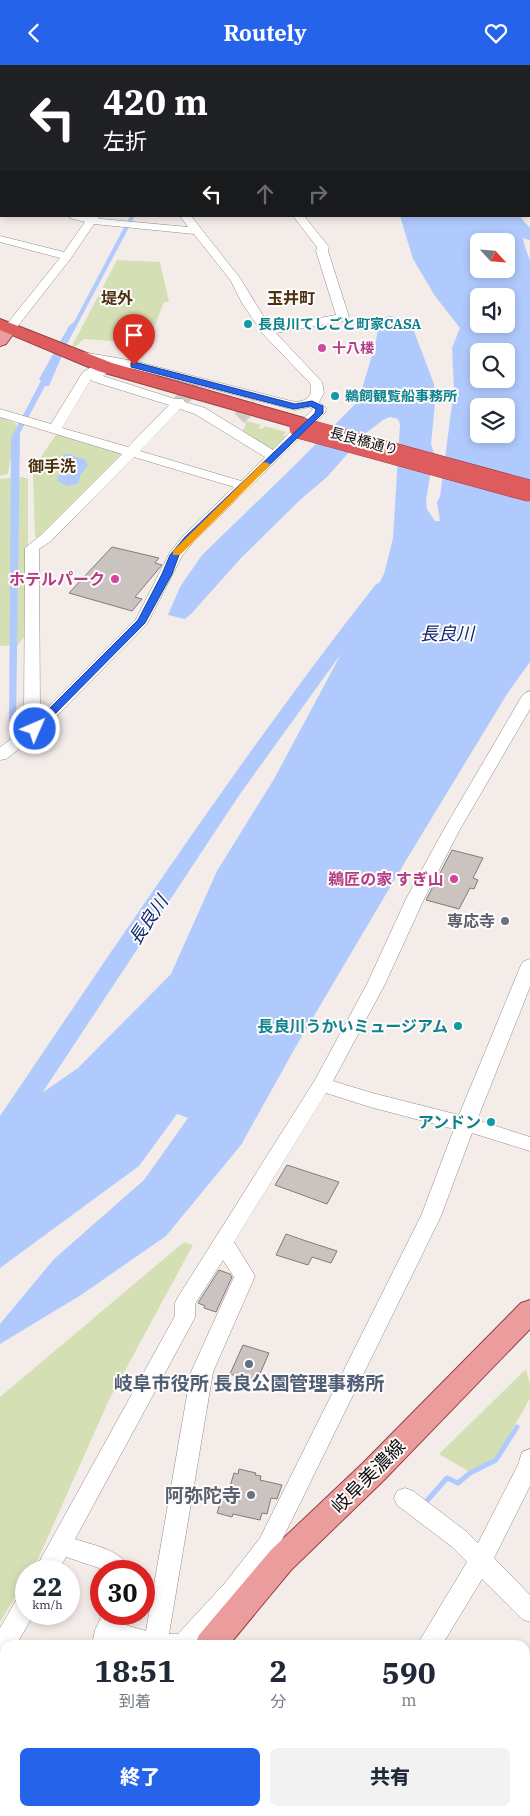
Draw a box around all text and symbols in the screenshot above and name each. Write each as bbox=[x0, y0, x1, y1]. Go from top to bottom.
text: Routely bbox=[223, 18, 307, 47]
icon: back bbox=[20, 19, 48, 47]
icon: heart bbox=[482, 19, 510, 47]
text: 420 m bbox=[103, 79, 208, 125]
icon: left bbox=[20, 85, 85, 150]
text: 左折 bbox=[103, 126, 147, 155]
icon: left bbox=[198, 180, 226, 208]
icon: ahead bbox=[251, 180, 279, 208]
icon: right bbox=[304, 180, 332, 208]
north arrow bbox=[470, 233, 515, 277]
map controls bbox=[470, 233, 515, 443]
district label: 堤外 bbox=[101, 288, 134, 308]
district label: 玉井町 bbox=[267, 288, 315, 308]
button: sound bbox=[470, 288, 515, 333]
pin bbox=[113, 314, 155, 365]
place label: 長良川てしごと町家CASA bbox=[258, 315, 421, 333]
marker: 長良川てしごと町家CASA bbox=[242, 318, 254, 330]
icon: arrive bbox=[120, 321, 148, 349]
place label: 十八楼 bbox=[332, 339, 375, 357]
marker: 十八楼 bbox=[316, 342, 328, 354]
button: search bbox=[470, 343, 515, 388]
place label: 鵜飼観覧船事務所 bbox=[345, 387, 457, 405]
marker: 鵜飼観覧船事務所 bbox=[329, 390, 341, 402]
button: layers bbox=[470, 398, 515, 443]
street label: 長良橋通り bbox=[328, 423, 400, 459]
district label: 御手洗 bbox=[28, 456, 76, 476]
place label: ホテルパーク bbox=[9, 569, 105, 589]
marker: ホテルパーク bbox=[109, 573, 121, 585]
water label: 長良川 bbox=[420, 622, 476, 645]
position arrow bbox=[8, 702, 60, 754]
place label: 鵜匠の家 すぎ山 bbox=[328, 869, 444, 889]
marker: 鵜匠の家 すぎ山 bbox=[448, 873, 460, 885]
water label: 長良川 bbox=[123, 890, 174, 949]
place label: 専応寺 bbox=[447, 911, 495, 931]
marker: 専応寺 bbox=[499, 915, 511, 927]
place label: 長良川うかいミュージアム bbox=[257, 1016, 448, 1036]
marker: 長良川うかいミュージアム bbox=[452, 1020, 464, 1032]
place label: アンドン bbox=[418, 1112, 481, 1132]
marker: アンドン bbox=[485, 1116, 497, 1128]
marker: 岐阜市役所 長良公園管理事務所 bbox=[243, 1358, 255, 1370]
place label: 岐阜市役所 長良公園管理事務所 bbox=[114, 1371, 384, 1395]
street label: 岐阜美濃線 bbox=[326, 1434, 410, 1518]
place label: 阿弥陀寺 bbox=[165, 1483, 241, 1507]
marker: 阿弥陀寺 bbox=[245, 1489, 257, 1501]
speed limit sign: 30 bbox=[90, 1560, 155, 1625]
text: 22 bbox=[32, 1570, 63, 1603]
text: km/h bbox=[32, 1597, 63, 1612]
text: 18:51 bbox=[94, 1651, 175, 1690]
text: 2 bbox=[270, 1651, 288, 1690]
text: 590 bbox=[382, 1653, 436, 1692]
text: m bbox=[401, 1690, 416, 1710]
text: 到着 bbox=[119, 1691, 151, 1711]
text: 分 bbox=[271, 1691, 287, 1711]
button: 終了 bbox=[20, 1748, 260, 1806]
button: 共有 bbox=[270, 1748, 510, 1806]

